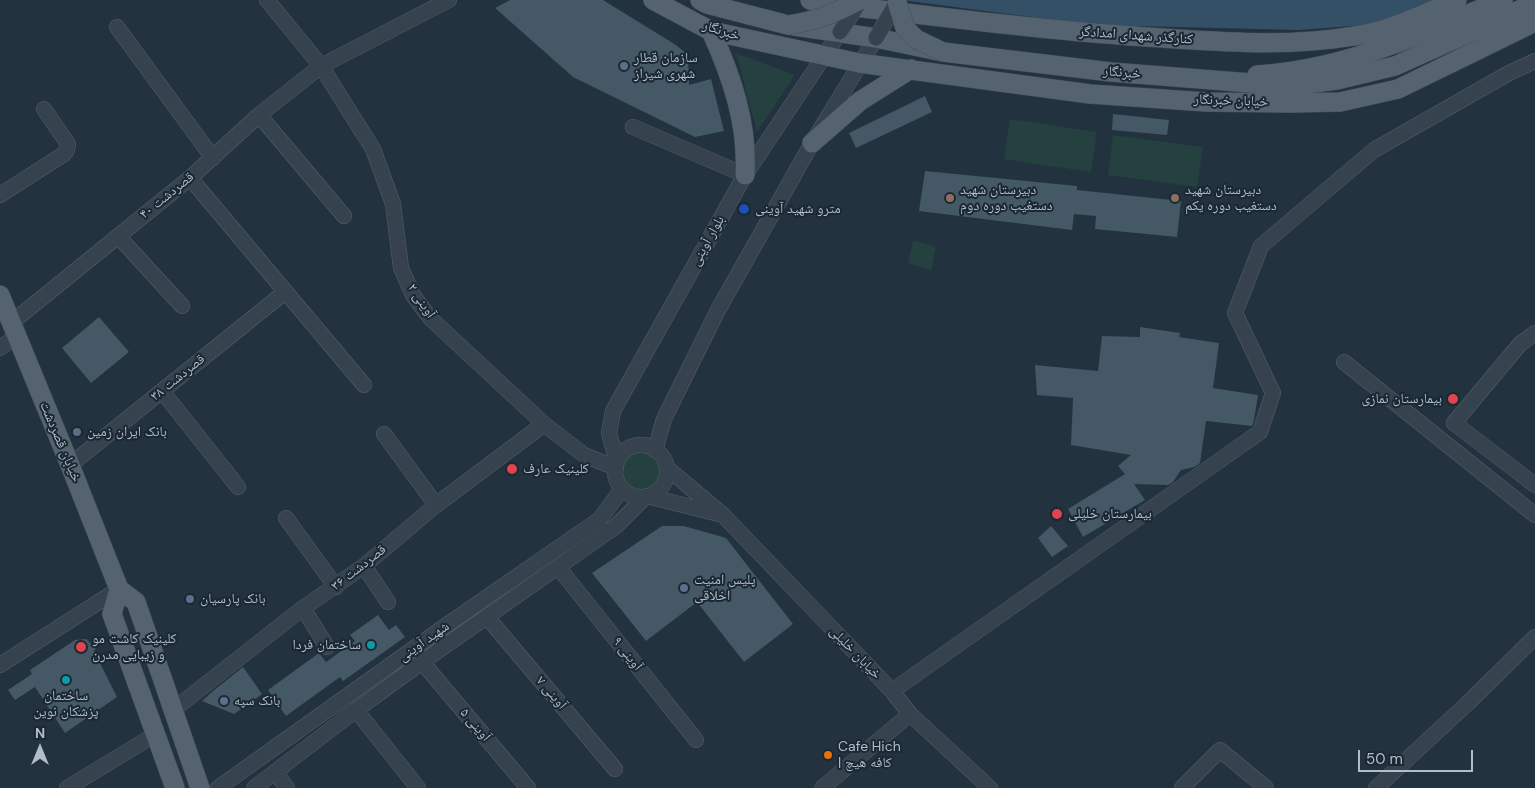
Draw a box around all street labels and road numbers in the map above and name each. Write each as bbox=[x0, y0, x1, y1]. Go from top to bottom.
street label: خبرنگار bbox=[700, 17, 742, 45]
street label: کنارگذر شهدای امدادگر bbox=[1078, 24, 1194, 48]
street label: خبرنگار bbox=[1102, 63, 1142, 83]
street label: خیابان خبرنگار bbox=[1193, 91, 1269, 111]
street label: ۴۰ قصردشت bbox=[136, 169, 198, 223]
street label: بلوار آوینی bbox=[687, 213, 729, 269]
street label: ۲ آوینی bbox=[403, 280, 439, 322]
street label: ۳۸ قصردشت bbox=[147, 351, 209, 405]
street label: خیابان قصردشت bbox=[36, 399, 84, 485]
street label: ۳۶ قصردشت bbox=[328, 541, 390, 595]
street label: شهید آوینی bbox=[395, 618, 453, 666]
street label: خیابان خلیلی bbox=[826, 623, 884, 683]
street label: ۹ آوینی bbox=[609, 634, 645, 674]
street label: ۷ آوینی bbox=[532, 673, 570, 713]
street label: ۵ آوینی bbox=[456, 705, 494, 745]

